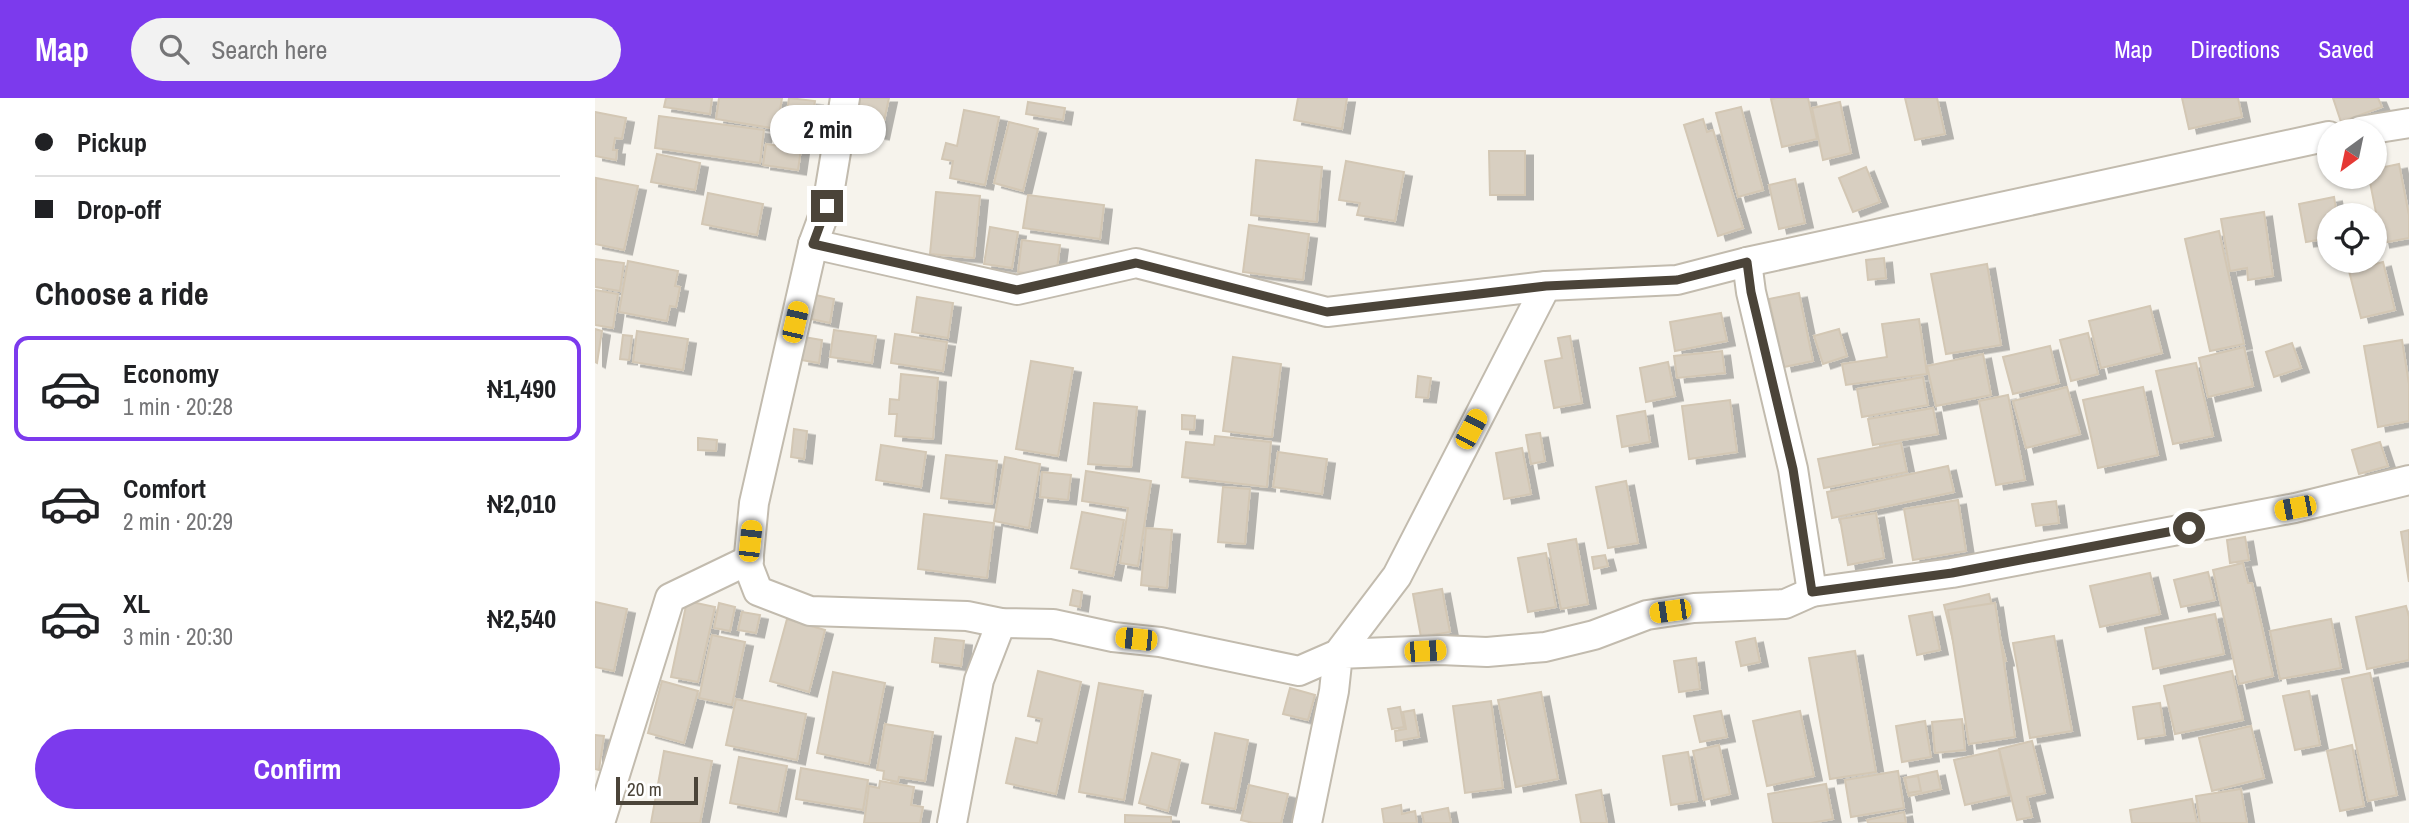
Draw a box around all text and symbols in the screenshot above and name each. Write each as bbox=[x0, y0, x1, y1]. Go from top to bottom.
search box bbox=[131, 18, 621, 81]
text: Map bbox=[35, 27, 89, 71]
icon: search bbox=[155, 30, 193, 68]
text: Search here bbox=[211, 32, 327, 67]
text: Map bbox=[2114, 33, 2152, 65]
text: Directions bbox=[2190, 33, 2280, 65]
text: Saved bbox=[2318, 33, 2374, 65]
callout: 2 min bbox=[769, 105, 885, 154]
text: 2 min bbox=[803, 114, 853, 145]
north arrow bbox=[2317, 119, 2387, 189]
map controls bbox=[2317, 119, 2387, 273]
text: Pickup bbox=[77, 125, 147, 160]
route end bbox=[811, 190, 843, 222]
text: Drop-off bbox=[77, 192, 161, 227]
button: locate bbox=[2317, 203, 2387, 273]
text: Choose a ride bbox=[35, 272, 209, 315]
car bbox=[781, 299, 810, 345]
text: Economy bbox=[123, 356, 219, 391]
icon: car bbox=[39, 357, 102, 420]
text: ₦1,490 bbox=[487, 371, 556, 406]
text: 1 min · 20:28 bbox=[123, 391, 233, 422]
car bbox=[1452, 406, 1491, 452]
text: Comfort bbox=[123, 471, 206, 506]
icon: car bbox=[39, 472, 102, 535]
text: ₦2,010 bbox=[487, 486, 556, 521]
car bbox=[2273, 494, 2318, 522]
text: 2 min · 20:29 bbox=[123, 506, 233, 537]
route start bbox=[2173, 512, 2205, 544]
car bbox=[738, 519, 763, 563]
text: XL bbox=[123, 586, 150, 621]
icon: car bbox=[39, 587, 102, 650]
car bbox=[1648, 598, 1693, 624]
text: ₦2,540 bbox=[487, 601, 556, 636]
text: 3 min · 20:30 bbox=[123, 621, 233, 652]
car bbox=[1115, 626, 1158, 652]
car bbox=[1404, 639, 1447, 663]
button: Confirm bbox=[35, 729, 560, 809]
scale bar bbox=[616, 774, 698, 806]
text: 20 m bbox=[627, 776, 662, 802]

